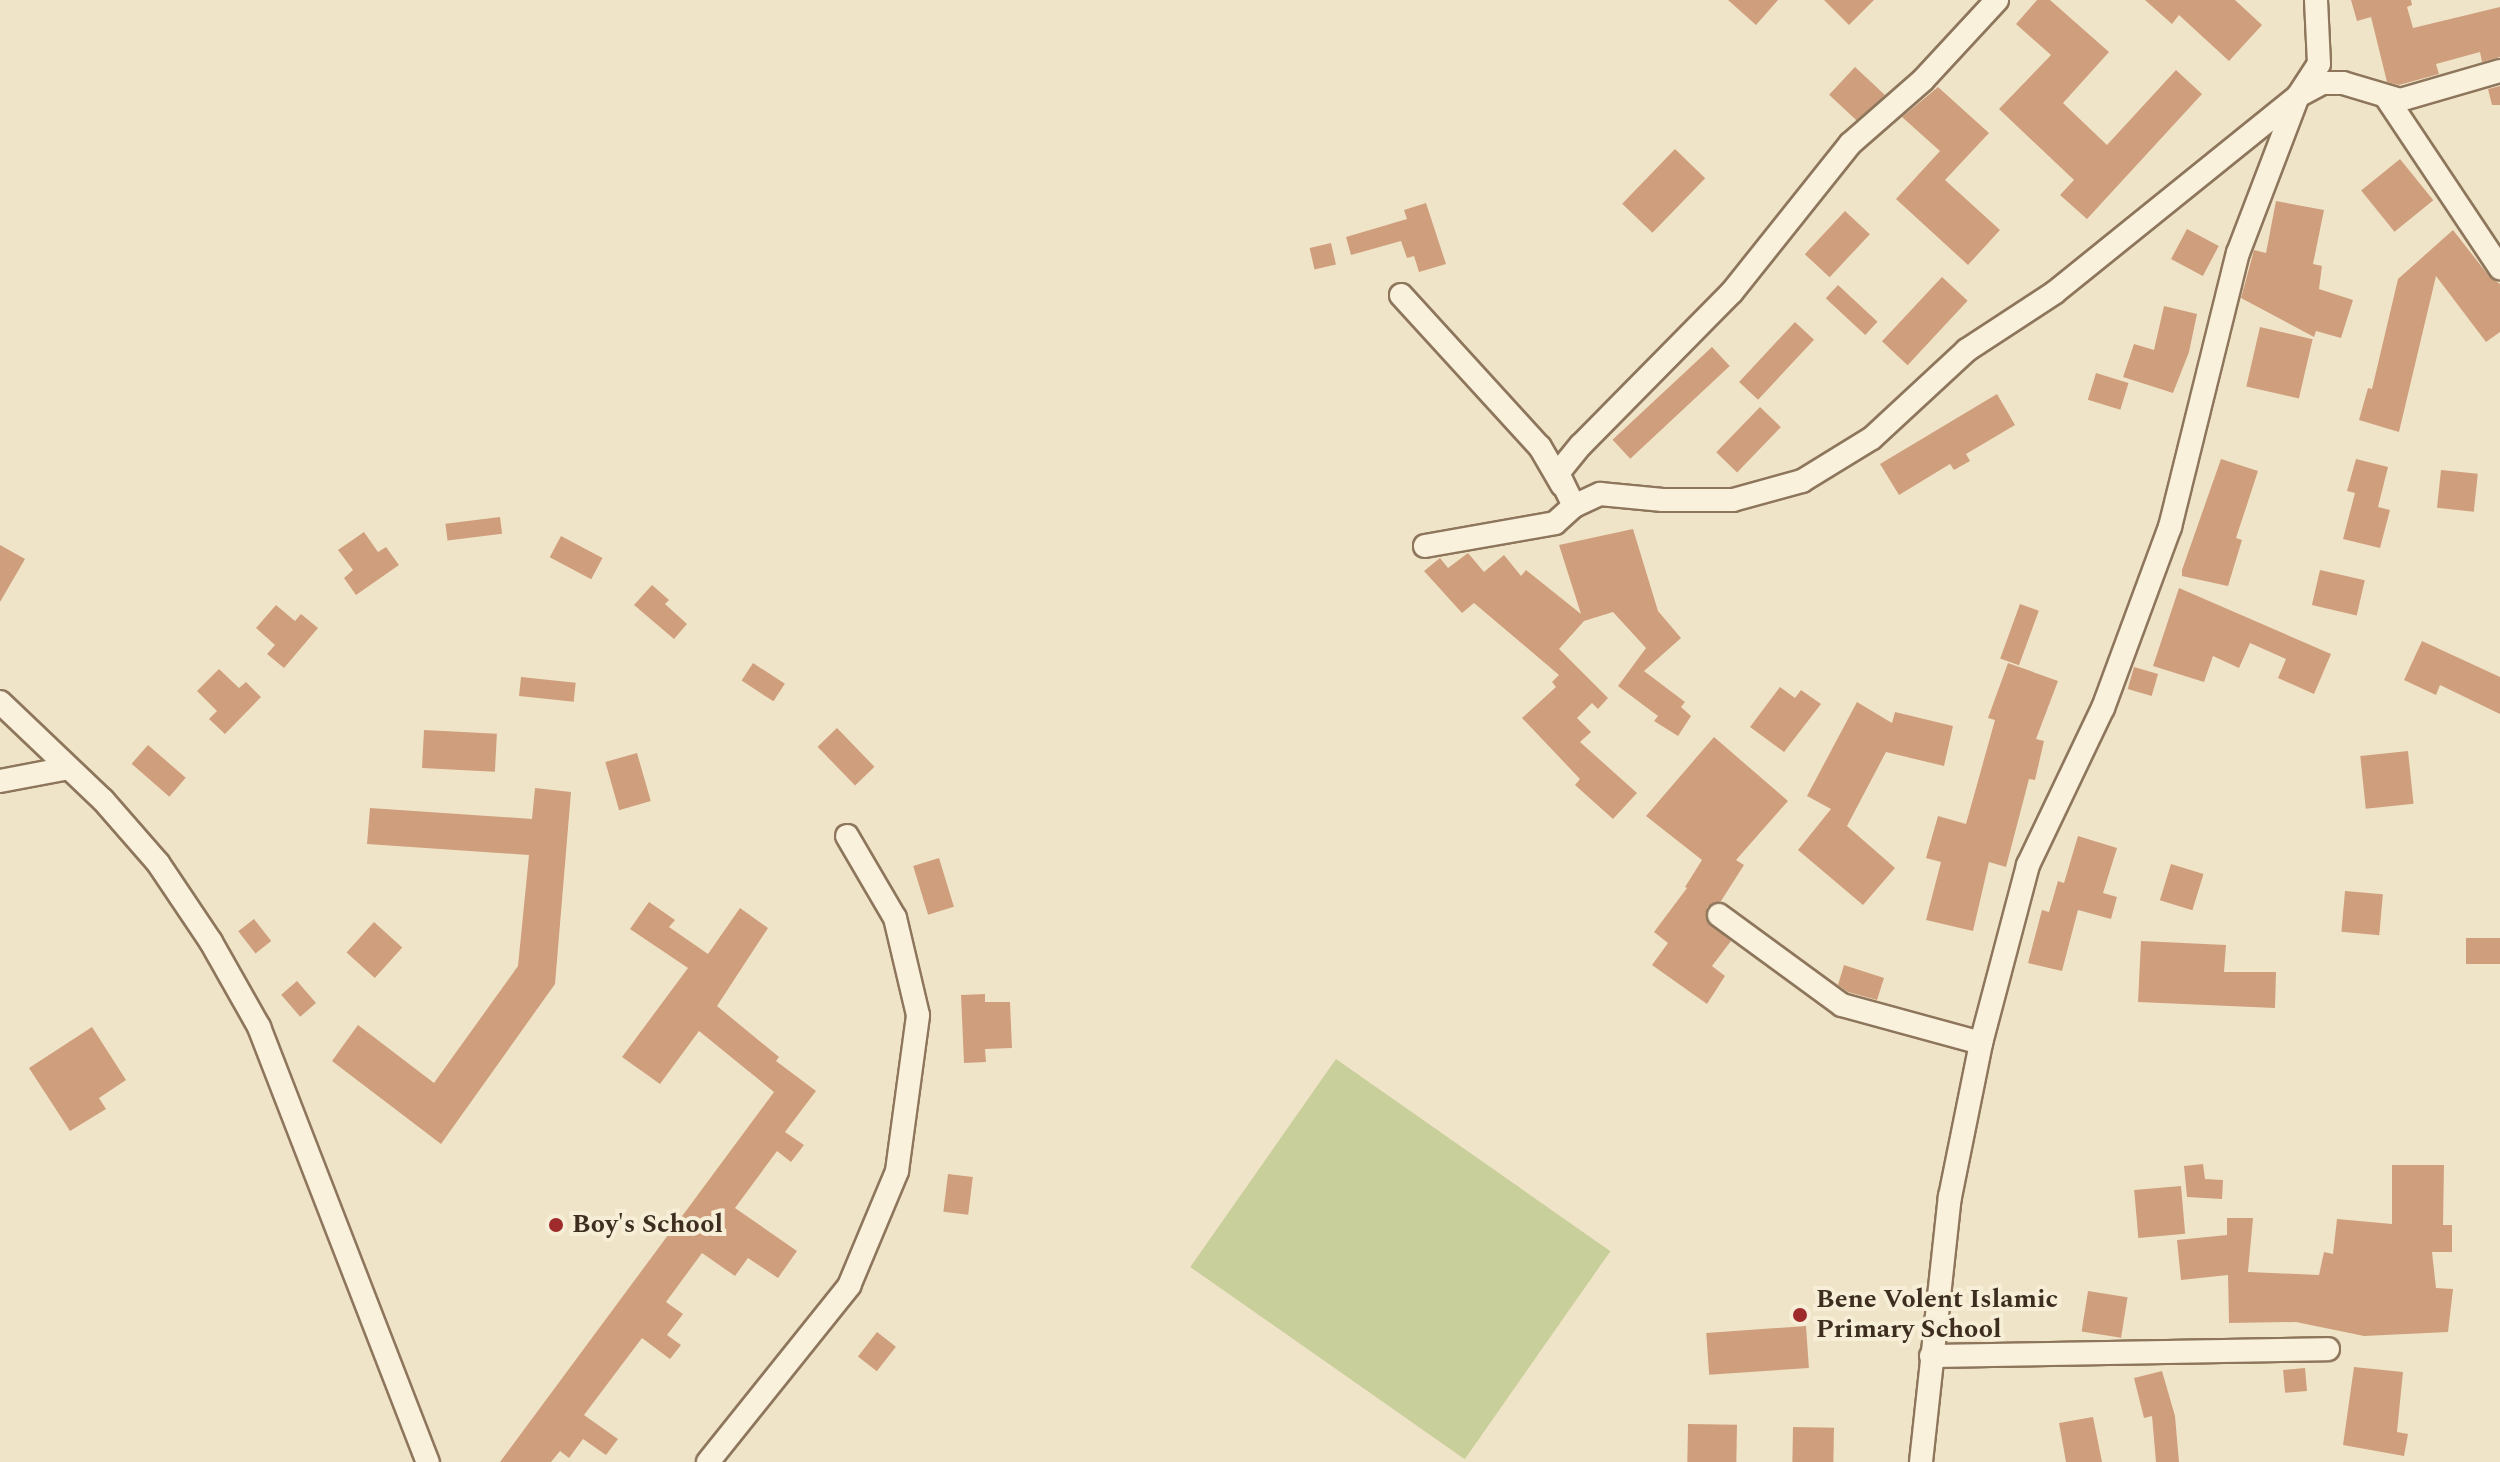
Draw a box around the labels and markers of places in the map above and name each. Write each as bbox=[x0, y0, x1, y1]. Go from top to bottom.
place label: Boy's School bbox=[572, 1209, 723, 1241]
marker: Boy's School bbox=[547, 1216, 565, 1234]
place label: Bene Volent Islamic Primary School bbox=[1816, 1284, 2058, 1346]
marker: Bene Volent Islamic Primary School bbox=[1791, 1306, 1809, 1324]

